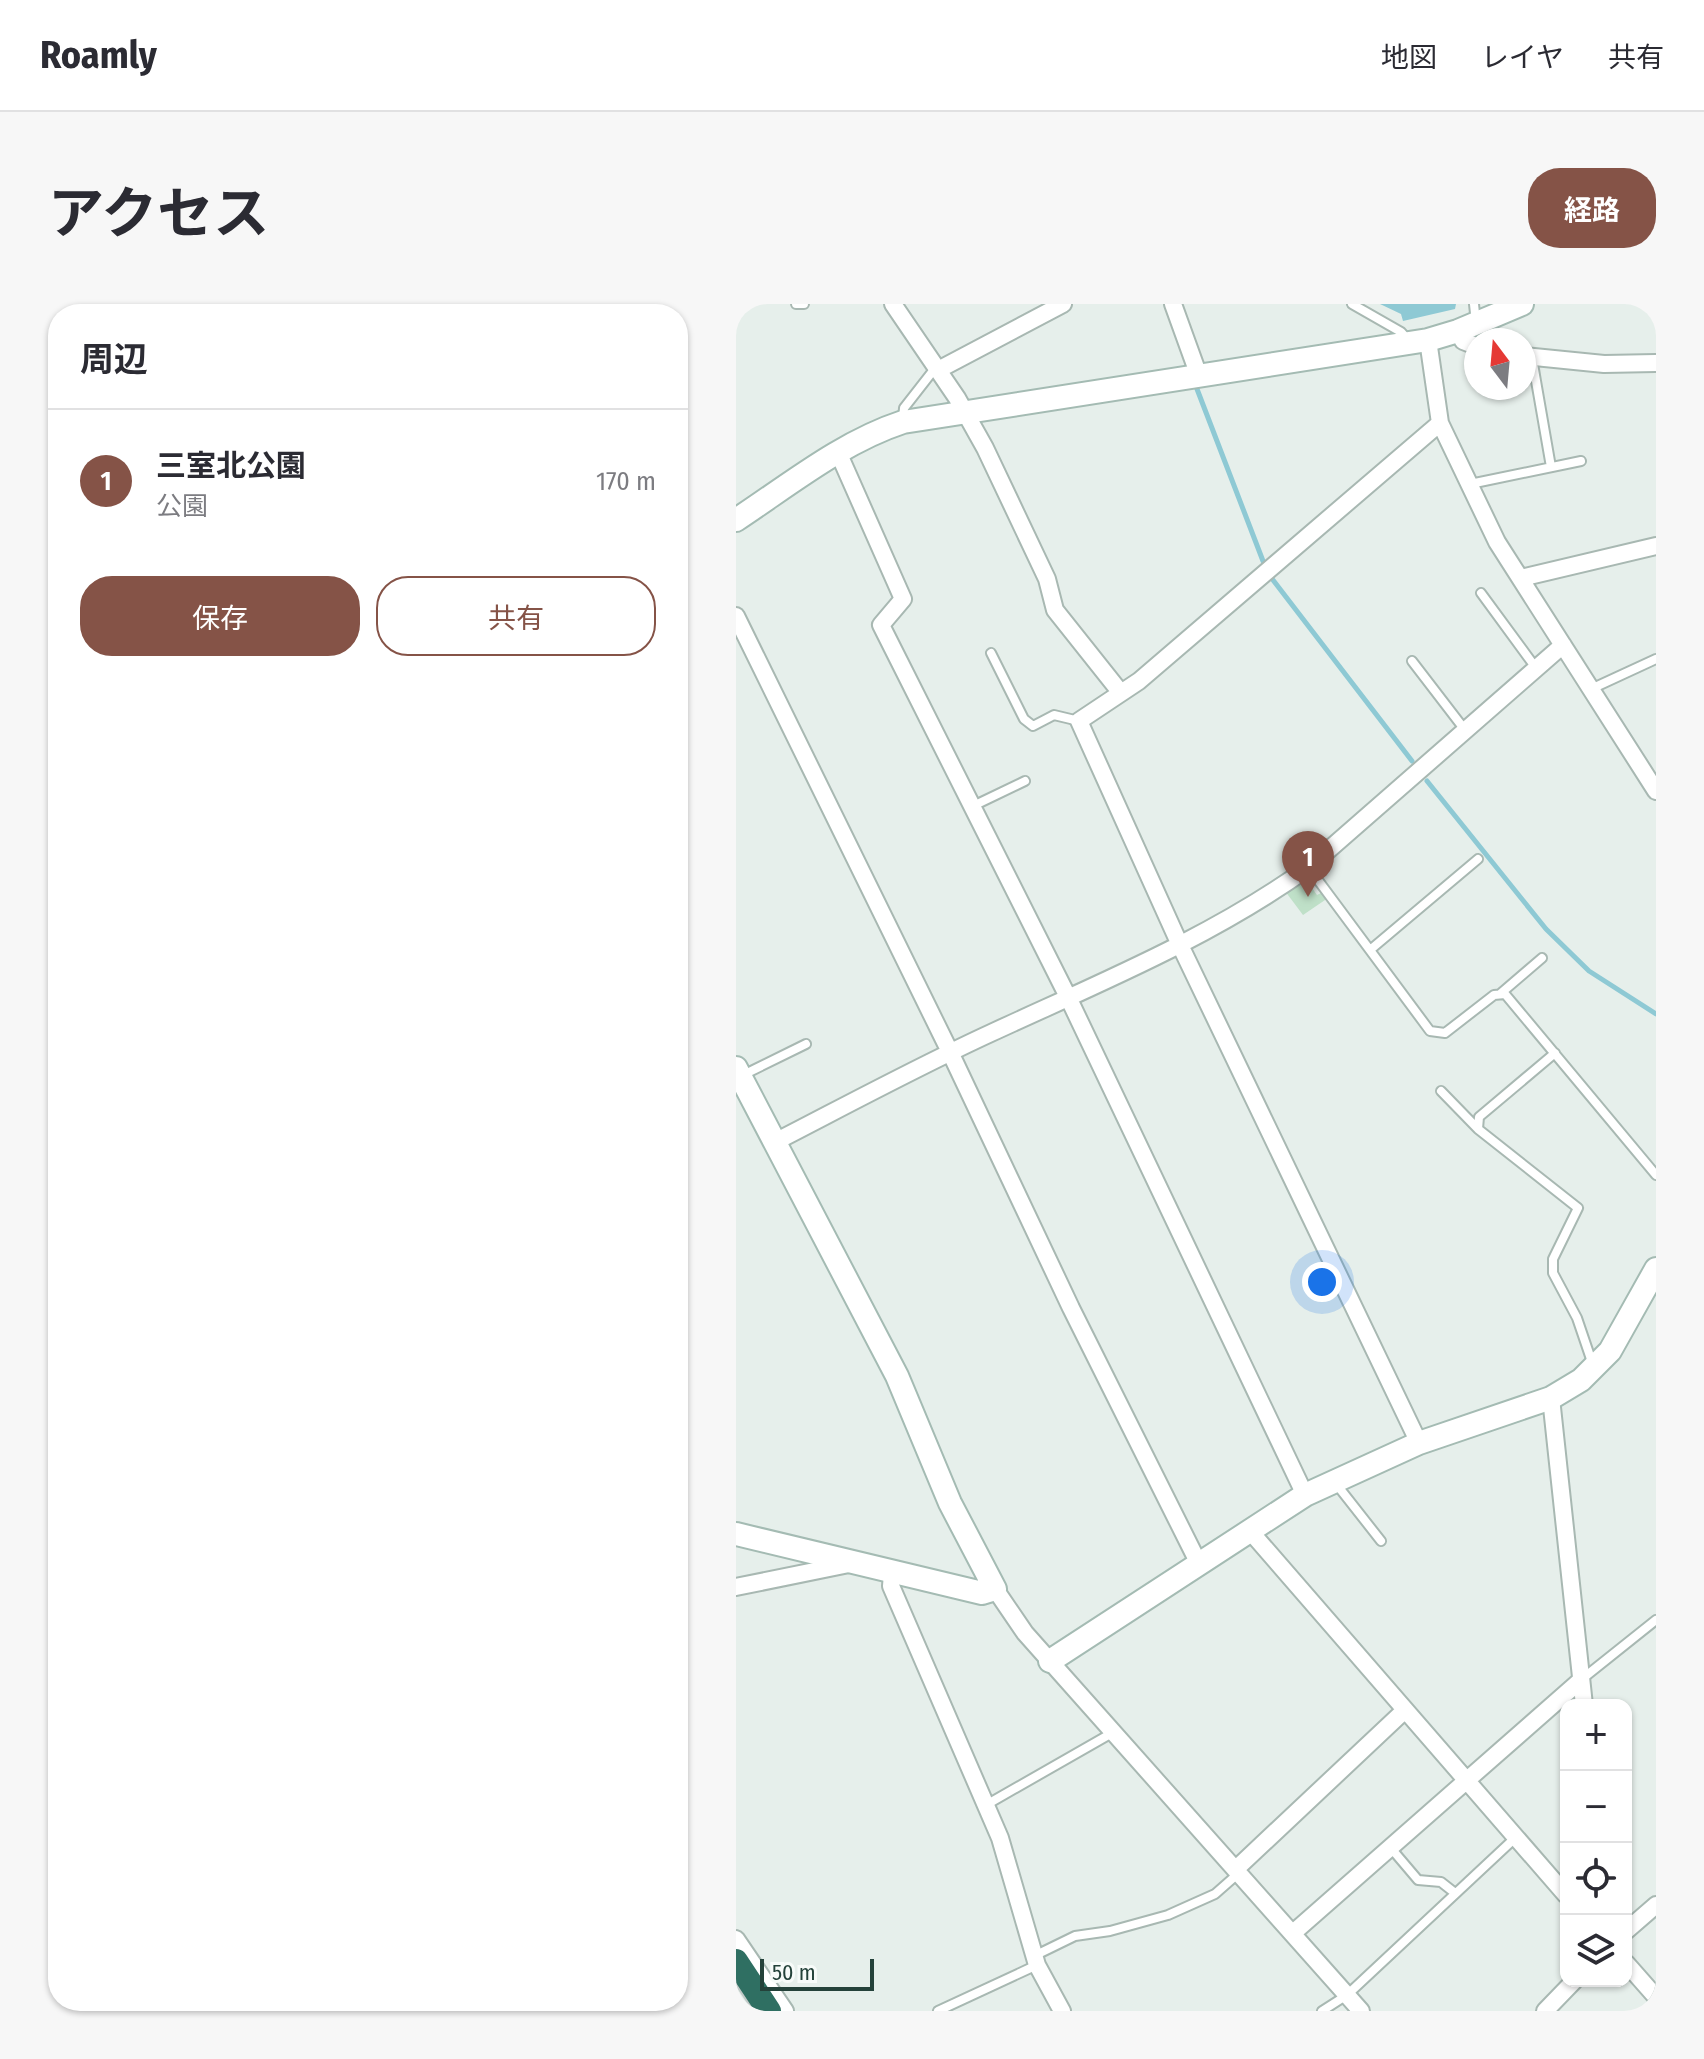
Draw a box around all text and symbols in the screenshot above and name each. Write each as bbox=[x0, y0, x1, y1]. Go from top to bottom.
text: Roamly bbox=[40, 32, 157, 78]
text: 地図 bbox=[1381, 41, 1437, 74]
text: レイヤ bbox=[1481, 41, 1564, 74]
text: 共有 bbox=[1608, 41, 1664, 74]
button: 経路 bbox=[1528, 168, 1656, 248]
text: アクセス bbox=[48, 181, 269, 248]
north arrow bbox=[1464, 328, 1536, 400]
text: 周辺 bbox=[80, 339, 148, 380]
text: 三室北公園 bbox=[156, 448, 306, 484]
text: 1 bbox=[101, 466, 112, 497]
text: 170 m bbox=[596, 466, 656, 497]
text: 公園 bbox=[156, 491, 208, 522]
button: 保存 bbox=[80, 576, 360, 656]
button: 共有 bbox=[376, 576, 656, 656]
pin: 1 bbox=[1282, 831, 1334, 897]
your location bbox=[1302, 1262, 1342, 1302]
map controls bbox=[1560, 1699, 1632, 1987]
button: + bbox=[1560, 1699, 1632, 1771]
button: − bbox=[1560, 1771, 1632, 1843]
button: locate bbox=[1560, 1843, 1632, 1915]
button: layers bbox=[1560, 1915, 1632, 1987]
scale bar bbox=[760, 1955, 874, 1991]
text: 50 m bbox=[772, 1959, 816, 1986]

